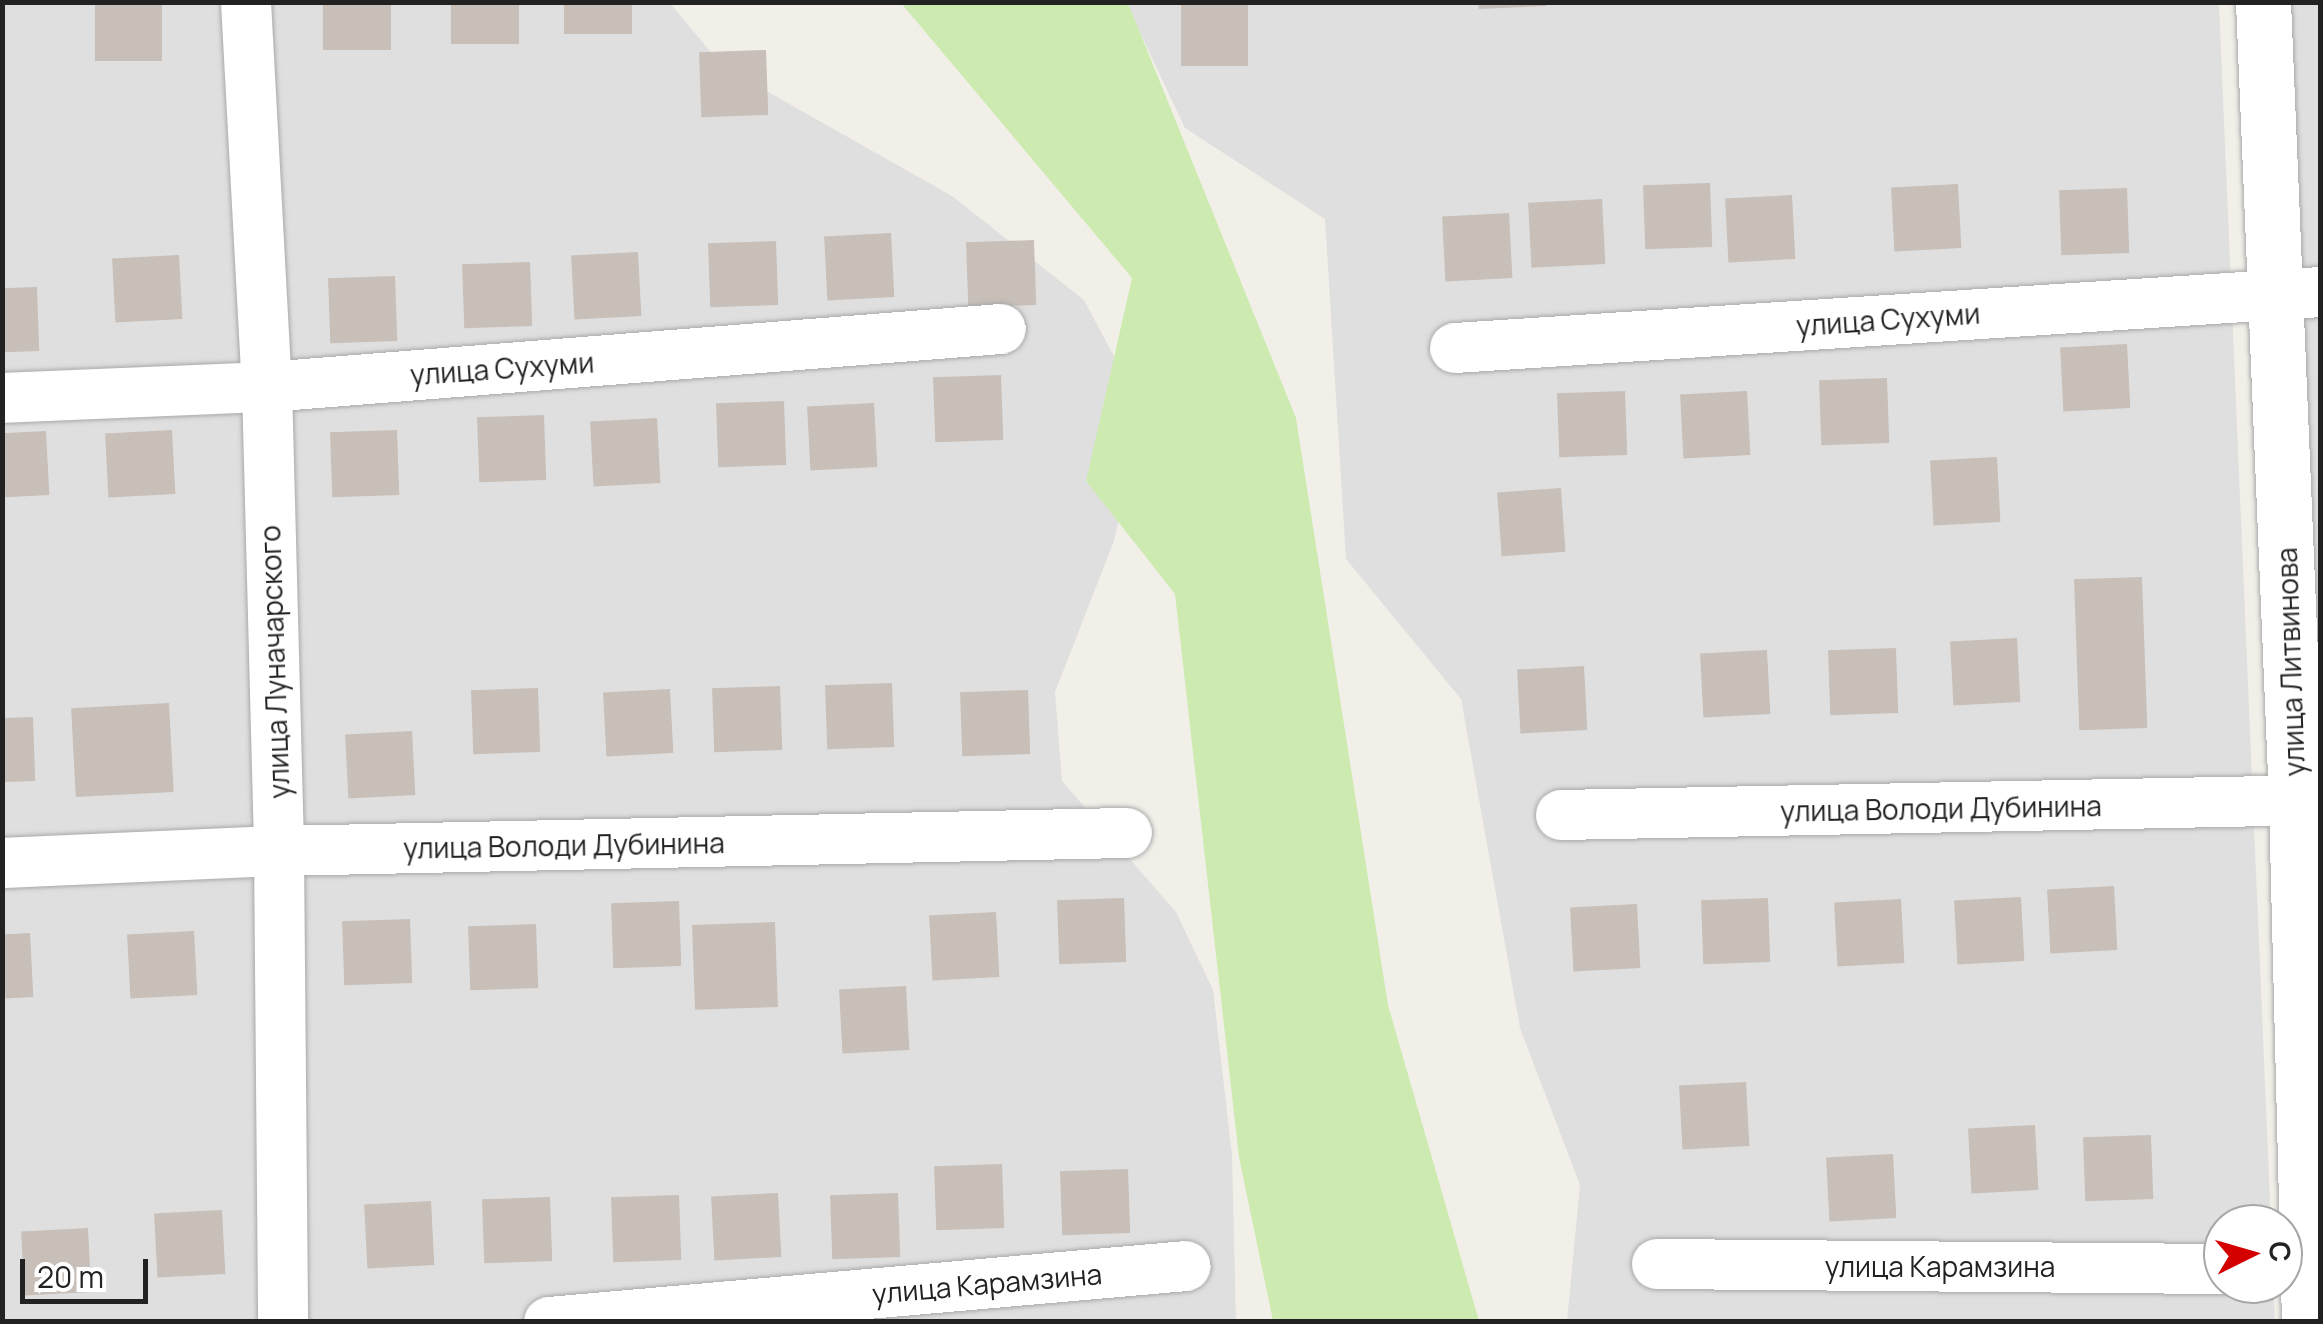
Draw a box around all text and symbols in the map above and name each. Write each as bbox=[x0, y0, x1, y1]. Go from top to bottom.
street label: улица Сухуми bbox=[1795, 296, 1981, 342]
street label: улица Сухуми bbox=[409, 345, 595, 391]
street label: улица Луначарского bbox=[252, 525, 296, 799]
street label: улица Литвинова bbox=[2269, 547, 2311, 777]
street label: улица Володи Дубинина bbox=[1780, 788, 2102, 828]
street label: улица Володи Дубинина bbox=[403, 825, 725, 865]
north arrow bbox=[2203, 1204, 2303, 1304]
scale bar bbox=[25, 1239, 152, 1301]
text: С bbox=[2261, 1240, 2301, 1264]
street label: улица Карамзина bbox=[1825, 1249, 2055, 1283]
text: 20 m bbox=[37, 1256, 104, 1297]
street label: улица Карамзина bbox=[871, 1256, 1103, 1310]

